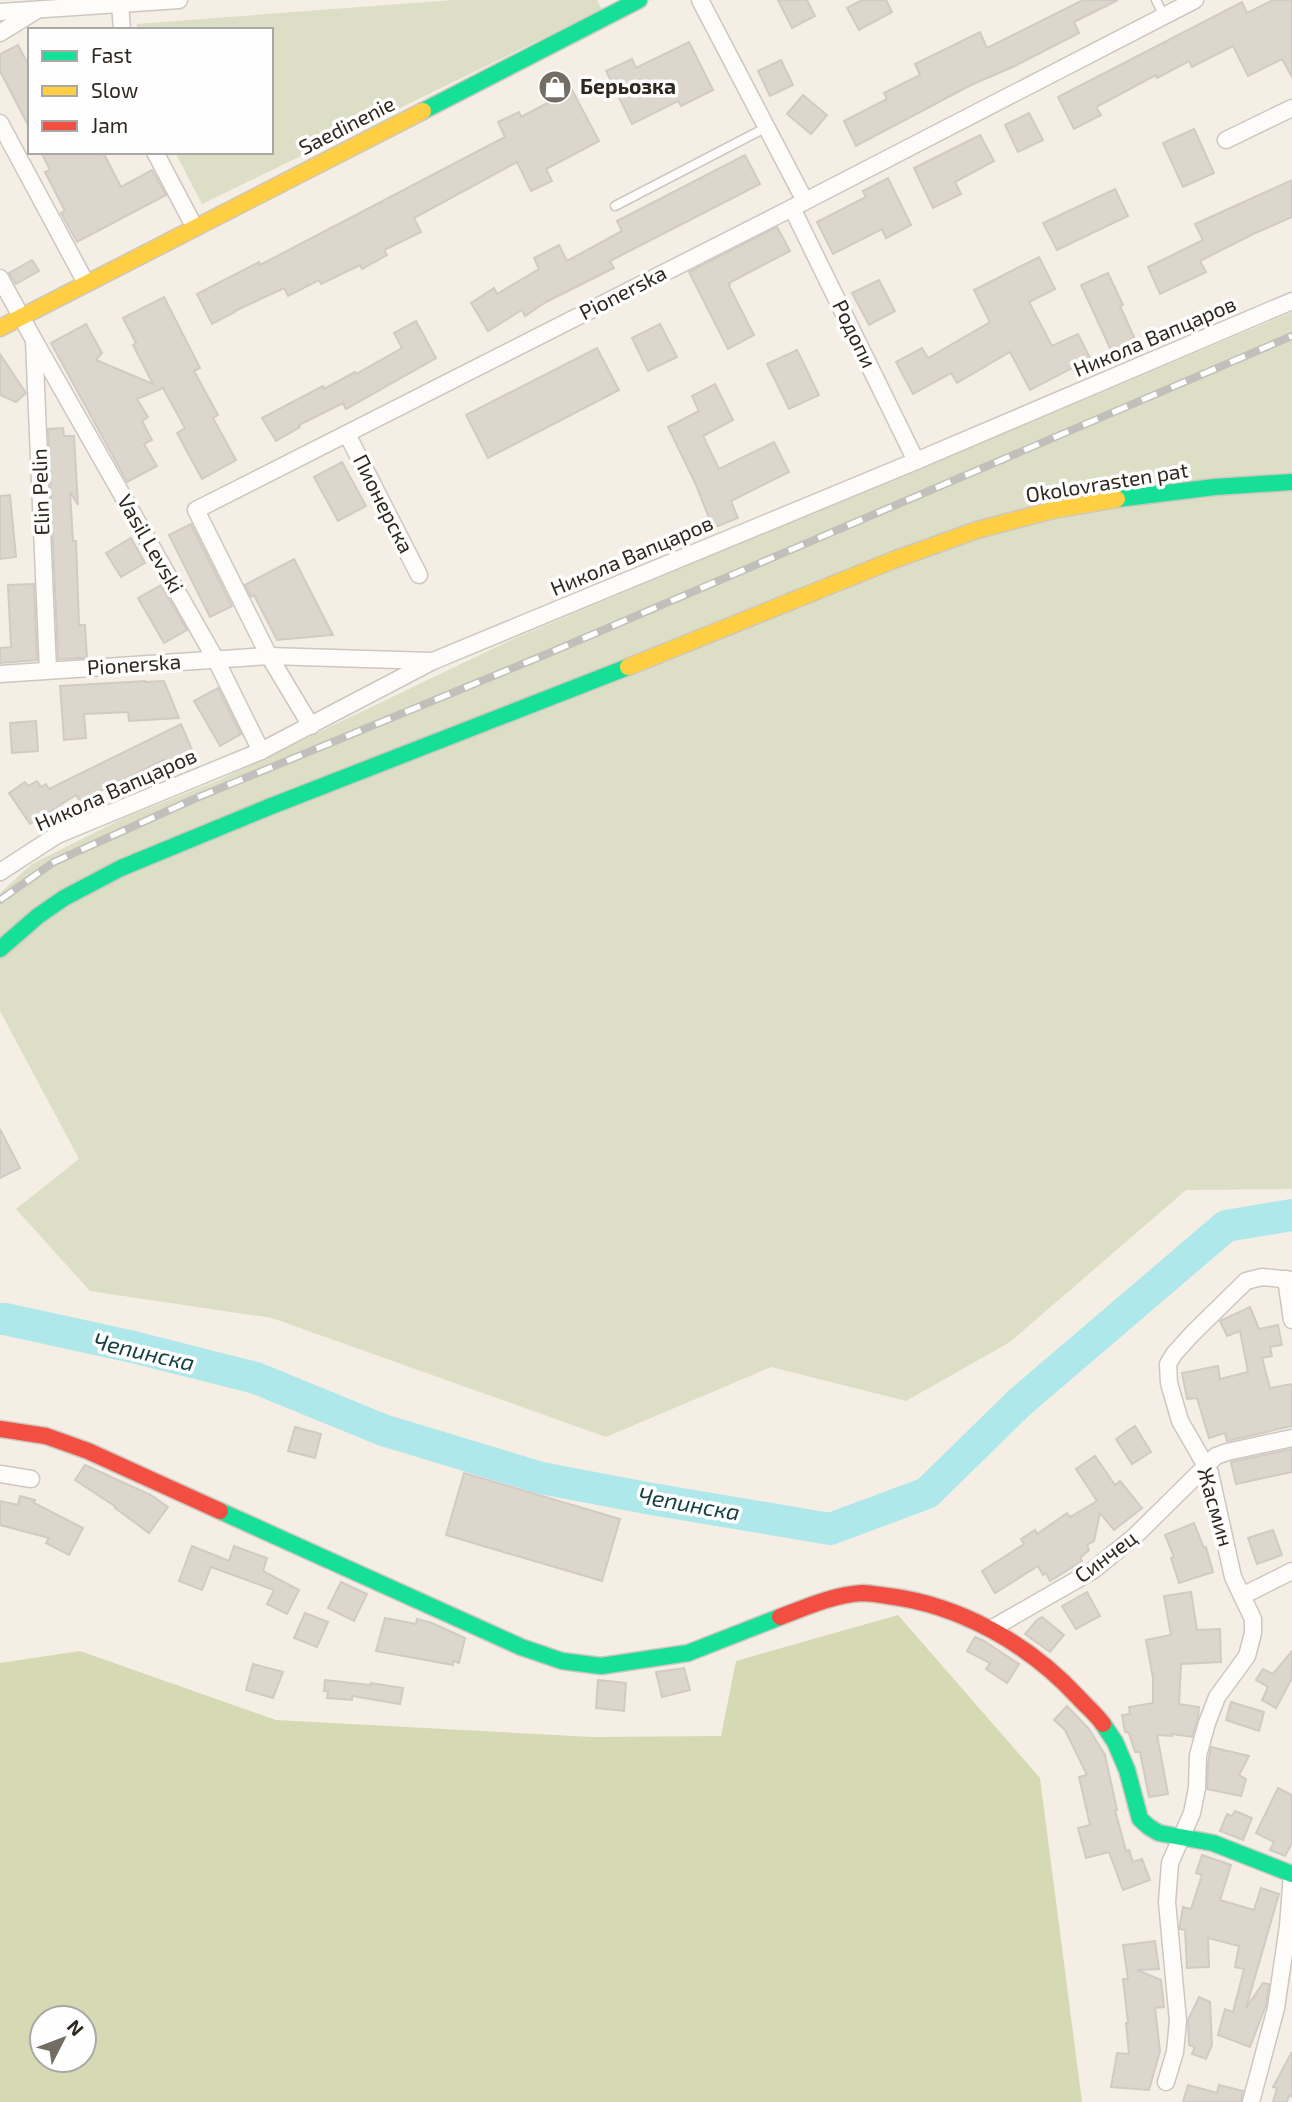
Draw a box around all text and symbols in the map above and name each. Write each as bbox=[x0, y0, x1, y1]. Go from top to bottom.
legend bbox=[28, 28, 273, 154]
text: Fast bbox=[91, 42, 132, 67]
shop icon: Берьозка bbox=[536, 68, 574, 106]
place label: Берьозка bbox=[580, 73, 676, 98]
text: Slow bbox=[91, 77, 138, 102]
street label: Saedinenie bbox=[294, 90, 398, 159]
text: Jam bbox=[91, 112, 128, 137]
street label: Pionerska bbox=[575, 259, 670, 324]
street label: Никола Вапцаров bbox=[1069, 290, 1239, 381]
street label: Родопи bbox=[828, 295, 883, 371]
street label: Elin Pelin bbox=[25, 448, 54, 536]
street label: Пионерска bbox=[349, 450, 420, 557]
street label: Okolovrasten pat bbox=[1024, 456, 1190, 507]
street label: Vasil Levski bbox=[113, 490, 190, 597]
street label: Никола Вапцаров bbox=[546, 509, 716, 600]
street label: Pionerska bbox=[86, 648, 182, 679]
street label: Никола Вапцаров bbox=[31, 742, 200, 835]
water label: Чепинска bbox=[91, 1326, 198, 1376]
street label: Жасмин bbox=[1193, 1464, 1240, 1549]
water label: Чепинска bbox=[636, 1480, 742, 1526]
street label: Синчец bbox=[1069, 1524, 1141, 1587]
north arrow bbox=[28, 2004, 98, 2074]
text: N bbox=[63, 2014, 89, 2040]

